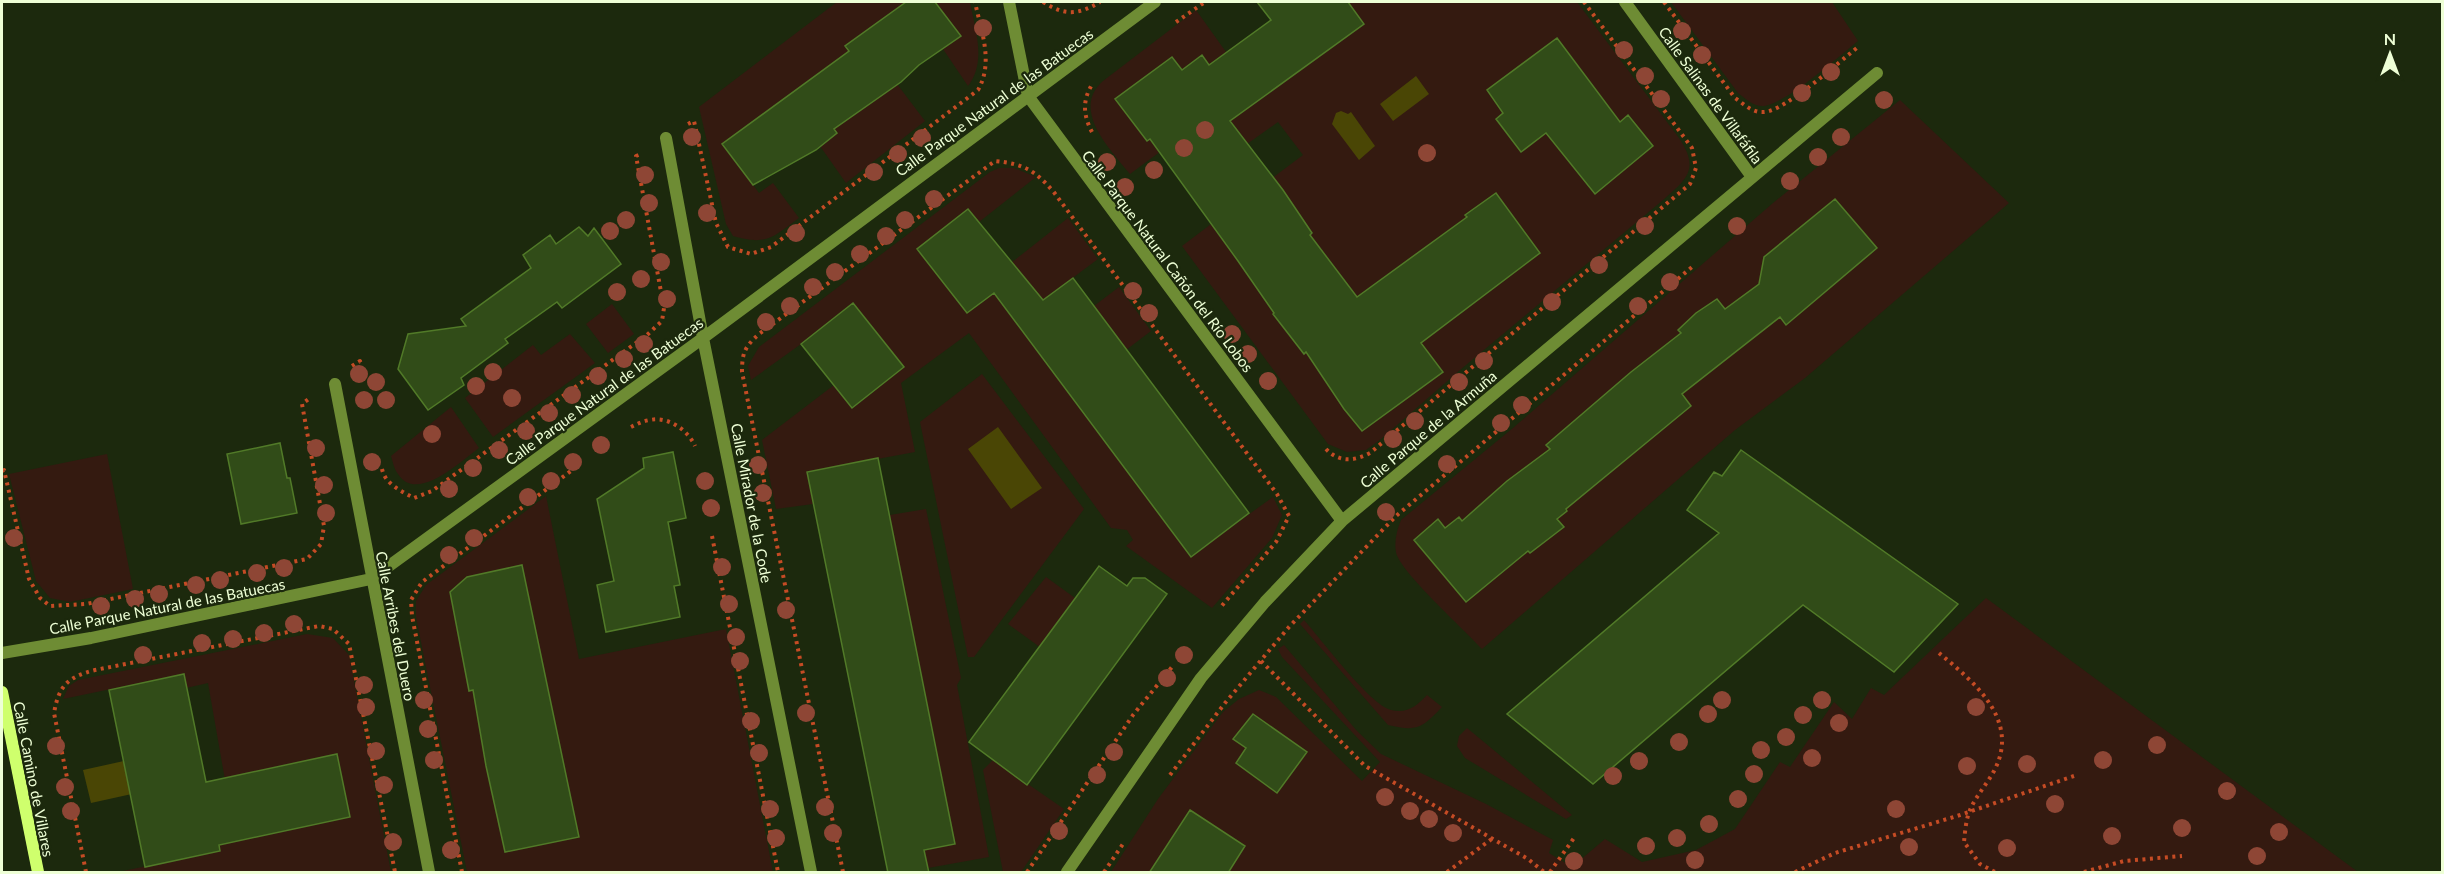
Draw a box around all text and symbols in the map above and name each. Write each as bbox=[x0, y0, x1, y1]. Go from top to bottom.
street label: Calle Salinas de Villafáfila bbox=[1655, 23, 1767, 167]
street label: Calle Parque Natural de las Batuecas bbox=[892, 24, 1096, 180]
north arrow bbox=[2360, 24, 2420, 84]
text: N bbox=[2384, 29, 2396, 48]
street label: Calle Parque Natural Cañón del Río Lobos bbox=[1079, 146, 1257, 376]
street label: Calle Parque Natural de las Batuecas bbox=[502, 313, 706, 469]
street label: Calle Parque de la Armuña bbox=[1356, 367, 1500, 491]
street label: Calle Mirador de la Code bbox=[728, 422, 776, 584]
street label: Calle Arribes del Duero bbox=[373, 550, 419, 702]
street label: Calle Parque Natural de las Batuecas bbox=[48, 574, 286, 638]
street label: Calle Camino de Villares bbox=[10, 700, 58, 858]

